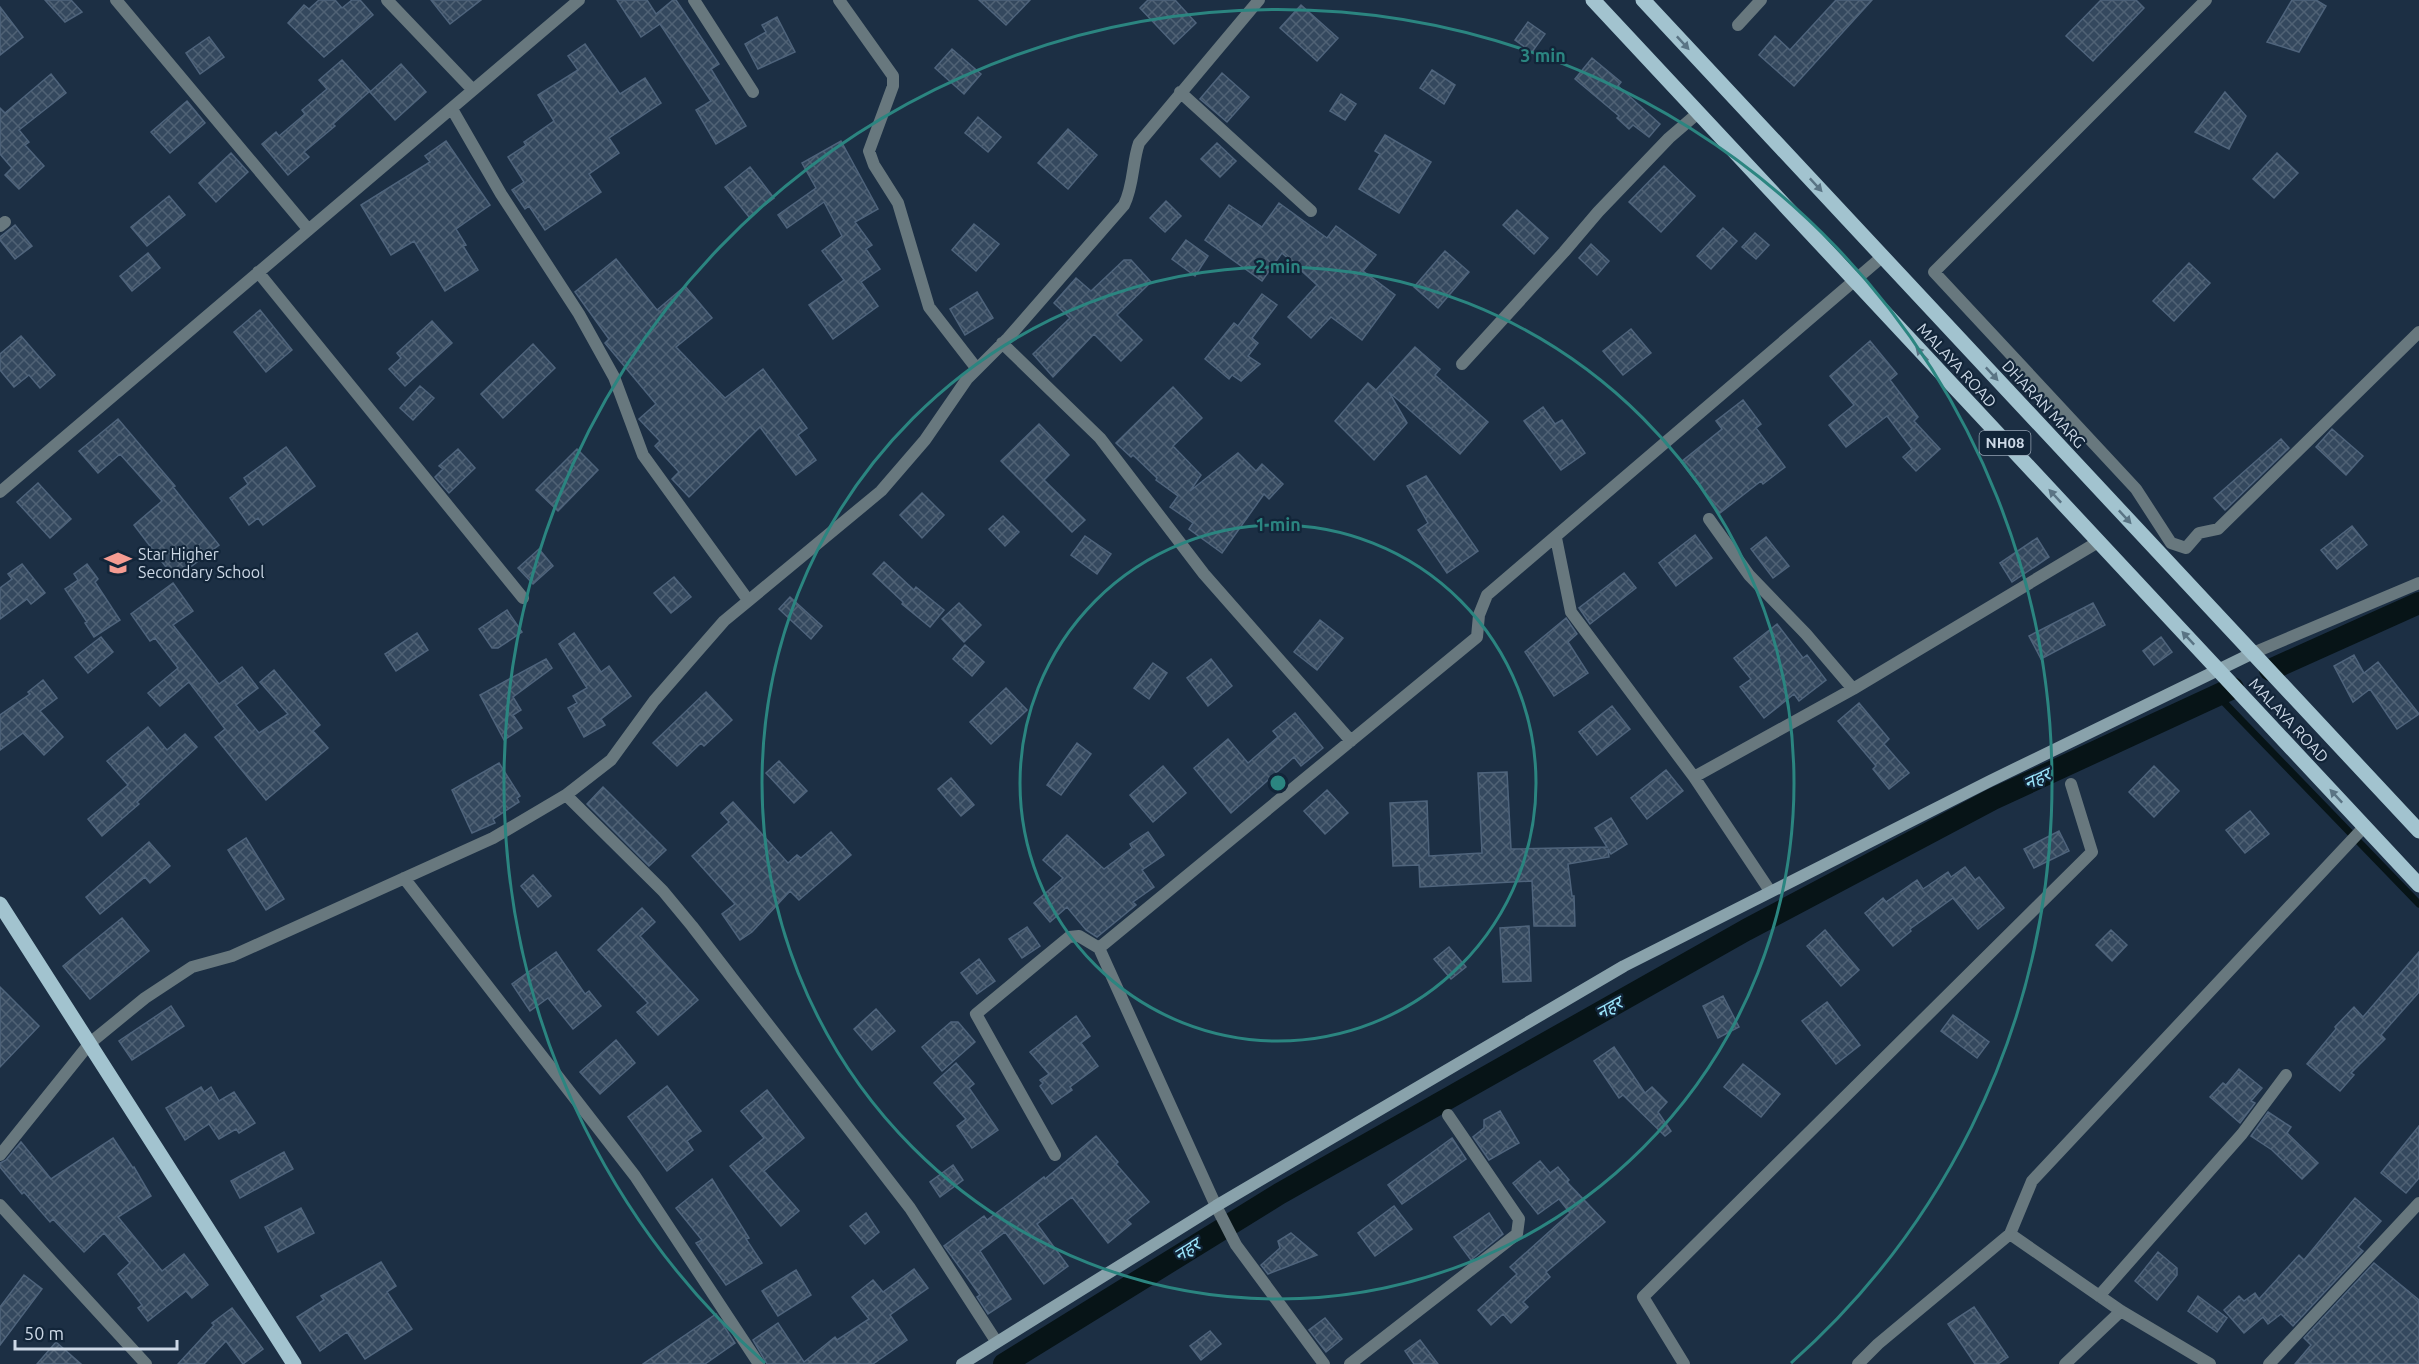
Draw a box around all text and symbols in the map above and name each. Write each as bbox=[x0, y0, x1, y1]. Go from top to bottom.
one-way arrow bbox=[1676, 35, 1690, 50]
text: 3 min bbox=[1520, 45, 1566, 65]
one-way arrow bbox=[1809, 178, 1823, 193]
text: 2 min bbox=[1255, 256, 1301, 276]
street label: MALAYA ROAD bbox=[1913, 319, 2001, 411]
one-way arrow bbox=[1915, 346, 1929, 361]
street label: DHARAN MARG bbox=[1999, 356, 2089, 452]
one-way arrow bbox=[1985, 367, 1999, 382]
road number: NH08 bbox=[1980, 431, 2030, 455]
one-way arrow bbox=[2049, 489, 2062, 504]
one-way arrow bbox=[2118, 509, 2132, 524]
text: 1 min bbox=[1255, 514, 1301, 534]
place label: Star Higher Secondary School bbox=[138, 545, 264, 581]
school or university icon: Star Higher Secondary School bbox=[103, 548, 133, 578]
one-way arrow bbox=[2182, 632, 2196, 646]
street label: MALAYA ROAD bbox=[2245, 674, 2333, 766]
water label: नहर bbox=[2020, 762, 2056, 793]
centre of rings bbox=[1268, 773, 1288, 793]
one-way arrow bbox=[2330, 789, 2343, 804]
water label: नहर bbox=[1592, 990, 1628, 1022]
water label: नहर bbox=[1170, 1232, 1206, 1265]
scale bar bbox=[15, 1313, 177, 1351]
text: 50 m bbox=[24, 1323, 64, 1343]

